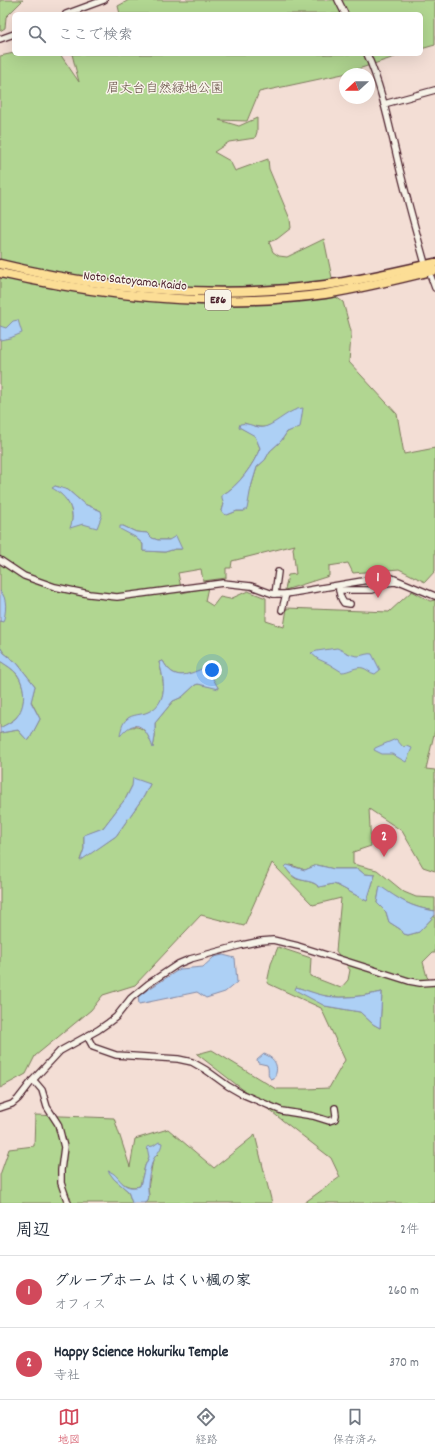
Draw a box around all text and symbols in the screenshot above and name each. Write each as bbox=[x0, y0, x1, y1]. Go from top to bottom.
search box bbox=[12, 12, 423, 56]
icon: search bbox=[26, 23, 48, 45]
text: ここで検索 bbox=[58, 25, 133, 47]
north arrow bbox=[339, 68, 375, 104]
park label: 眉丈台自然緑地公園 bbox=[106, 80, 224, 99]
street label: Noto Satoyama Kaido bbox=[82, 267, 188, 297]
road number: E86 bbox=[205, 290, 231, 310]
pin: 1 bbox=[365, 565, 391, 598]
your location bbox=[202, 660, 222, 680]
pin: 2 bbox=[371, 824, 397, 857]
text: 周辺 bbox=[16, 1220, 50, 1244]
text: 2件 bbox=[400, 1221, 419, 1240]
text: グループホーム はくい楓の家 bbox=[54, 1271, 251, 1293]
text: 1 bbox=[28, 1282, 30, 1301]
text: 260 m bbox=[388, 1282, 419, 1301]
text: オフィス bbox=[54, 1296, 106, 1315]
text: Happy Science Hokuriku Temple bbox=[54, 1342, 228, 1364]
text: 2 bbox=[26, 1354, 32, 1373]
text: 370 m bbox=[389, 1354, 419, 1373]
text: 寺社 bbox=[54, 1367, 80, 1386]
tab: 地図 bbox=[58, 1406, 80, 1449]
tab: 経路 bbox=[195, 1406, 217, 1449]
tab: 保存済み bbox=[333, 1406, 377, 1449]

